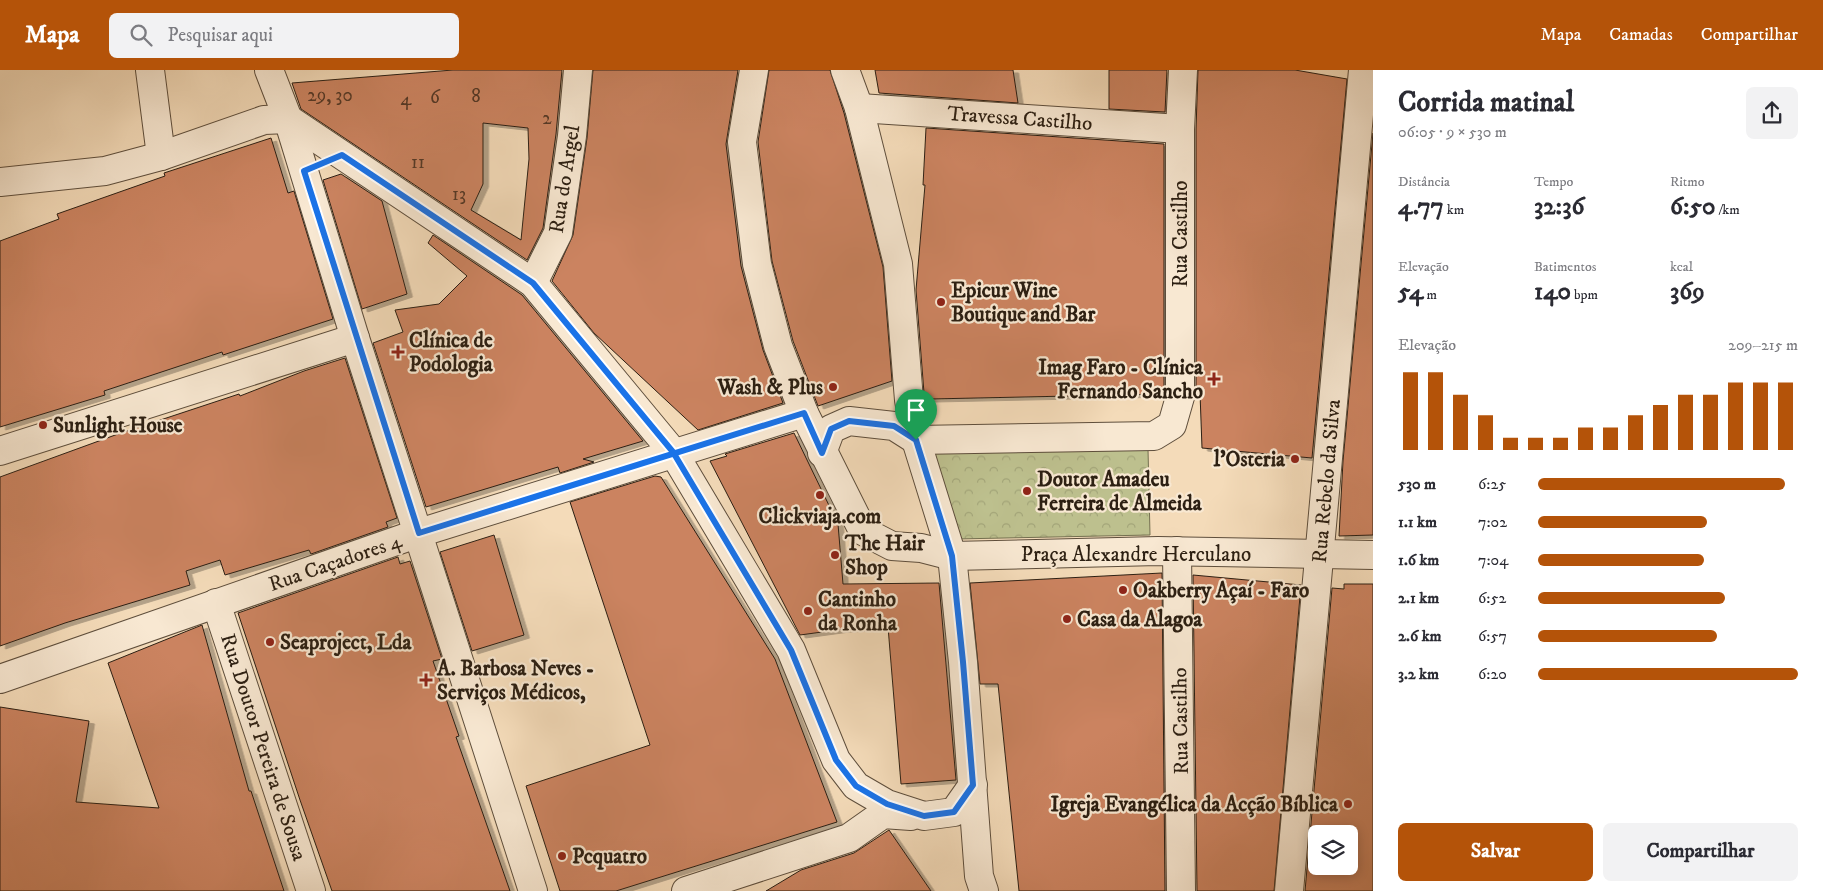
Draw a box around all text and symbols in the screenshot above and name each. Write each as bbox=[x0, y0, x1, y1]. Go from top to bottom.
search box bbox=[109, 13, 459, 58]
text: Mapa bbox=[25, 20, 79, 50]
icon: search bbox=[127, 21, 155, 49]
text: Pesquisar aqui bbox=[167, 24, 273, 47]
text: Mapa bbox=[1541, 24, 1581, 46]
text: Camadas bbox=[1609, 24, 1673, 46]
text: Compartilhar bbox=[1701, 24, 1798, 46]
house number: 29, 30 bbox=[307, 84, 353, 107]
house number: 8 bbox=[471, 85, 481, 108]
text: Corrida matinal bbox=[1398, 85, 1574, 120]
house number: 6 bbox=[430, 86, 441, 109]
button: share bbox=[1746, 87, 1798, 139]
house number: 4 bbox=[401, 88, 413, 111]
street label: Travessa Castilho bbox=[947, 101, 1093, 137]
house number: 2 bbox=[542, 107, 552, 130]
text: 06:05 · 9 × 530 m bbox=[1398, 122, 1507, 142]
street label: Rua do Argel bbox=[544, 123, 586, 235]
house number: 11 bbox=[411, 151, 425, 174]
text: Distância bbox=[1398, 173, 1450, 191]
text: Tempo bbox=[1534, 173, 1573, 191]
text: Ritmo bbox=[1670, 173, 1705, 191]
street label: Rua Castilho bbox=[1168, 180, 1194, 288]
house number: 13 bbox=[452, 183, 466, 206]
text: 4.77 bbox=[1398, 191, 1444, 222]
text: 32:36 bbox=[1534, 191, 1584, 222]
text: 6:50 bbox=[1670, 191, 1715, 222]
text: km bbox=[1444, 201, 1464, 219]
text: /km bbox=[1715, 201, 1740, 219]
text: Elevação bbox=[1398, 258, 1449, 276]
text: Batimentos bbox=[1534, 258, 1596, 276]
text: kcal bbox=[1670, 258, 1693, 276]
text: 54 bbox=[1398, 276, 1424, 307]
text: 140 bbox=[1534, 276, 1571, 307]
text: 369 bbox=[1670, 276, 1705, 307]
place label: Epicur Wine Boutique and Bar bbox=[951, 278, 1097, 328]
text: m bbox=[1424, 286, 1437, 304]
text: bpm bbox=[1571, 286, 1598, 304]
marker: Epicur Wine Boutique and Bar bbox=[935, 296, 947, 308]
place label: Clínica de Podologia bbox=[409, 328, 494, 378]
text: Elevação bbox=[1398, 335, 1456, 355]
text: 209–215 m bbox=[1728, 335, 1798, 355]
marker: Clínica de Podologia bbox=[391, 345, 405, 359]
place label: Imag Faro - Clínica Fernando Sancho bbox=[1038, 355, 1204, 405]
marker: Imag Faro - Clínica Fernando Sancho bbox=[1207, 372, 1221, 386]
place label: Wash & Plus bbox=[716, 375, 823, 401]
marker: Wash & Plus bbox=[827, 381, 839, 393]
pin bbox=[895, 389, 937, 440]
icon: arrive bbox=[902, 396, 930, 424]
street label: Rua Rebelo da Silva bbox=[1307, 398, 1347, 564]
place label: Sunlight House bbox=[53, 413, 183, 439]
marker: Sunlight House bbox=[37, 419, 49, 431]
place label: l'Osteria bbox=[1213, 447, 1286, 473]
marker: l'Osteria bbox=[1289, 453, 1301, 465]
place label: Doutor Amadeu Ferreira de Almeida bbox=[1037, 467, 1203, 517]
text: 530 m bbox=[1398, 474, 1436, 494]
text: 6:25 bbox=[1478, 474, 1506, 494]
marker: Doutor Amadeu Ferreira de Almeida bbox=[1021, 485, 1033, 497]
marker: Clickviaja.com bbox=[814, 489, 826, 501]
place label: Clickviaja.com bbox=[759, 504, 882, 531]
text: 1.1 km bbox=[1398, 512, 1437, 532]
text: 7:02 bbox=[1478, 512, 1507, 532]
street label: Rua Caçadores 4 bbox=[265, 528, 406, 598]
place label: The Hair Shop bbox=[844, 531, 926, 581]
street label: Praça Alexandre Herculano bbox=[1021, 542, 1251, 568]
marker: The Hair Shop bbox=[829, 549, 841, 561]
text: 1.6 km bbox=[1398, 550, 1439, 570]
text: 7:04 bbox=[1478, 550, 1508, 570]
place label: Oakberry Açaí - Faro bbox=[1133, 578, 1309, 604]
marker: Oakberry Açaí - Faro bbox=[1117, 584, 1129, 596]
place label: Cantinho da Ronha bbox=[818, 587, 898, 637]
text: 2.1 km bbox=[1398, 588, 1439, 608]
text: 6:52 bbox=[1478, 588, 1506, 608]
marker: Cantinho da Ronha bbox=[802, 605, 814, 617]
place label: Casa da Alagoa bbox=[1077, 607, 1203, 633]
marker: Casa da Alagoa bbox=[1061, 613, 1073, 625]
text: 2.6 km bbox=[1398, 626, 1442, 646]
text: 6:57 bbox=[1478, 626, 1507, 646]
street label: Rua Doutor Pereira de Sousa bbox=[214, 630, 312, 864]
place label: Seaproject, Lda bbox=[280, 630, 412, 657]
marker: Seaproject, Lda bbox=[264, 636, 276, 648]
place label: A. Barbosa Neves - Serviços Médicos, bbox=[436, 656, 594, 706]
text: 3.2 km bbox=[1398, 664, 1439, 684]
text: 6:20 bbox=[1478, 664, 1507, 684]
street label: Rua Castilho bbox=[1167, 667, 1195, 775]
marker: A. Barbosa Neves - Serviços Médicos, bbox=[419, 673, 433, 687]
place label: Igreja Evangélica da Acção Bíblica bbox=[1050, 792, 1339, 819]
marker: Igreja Evangélica da Acção Bíblica bbox=[1342, 798, 1354, 810]
button: Salvar bbox=[1398, 823, 1593, 881]
button: Compartilhar bbox=[1603, 823, 1798, 881]
map controls bbox=[1308, 825, 1358, 875]
button: layers bbox=[1308, 825, 1358, 875]
place label: Pcquatro bbox=[572, 844, 647, 870]
marker: Pcquatro bbox=[556, 850, 568, 862]

